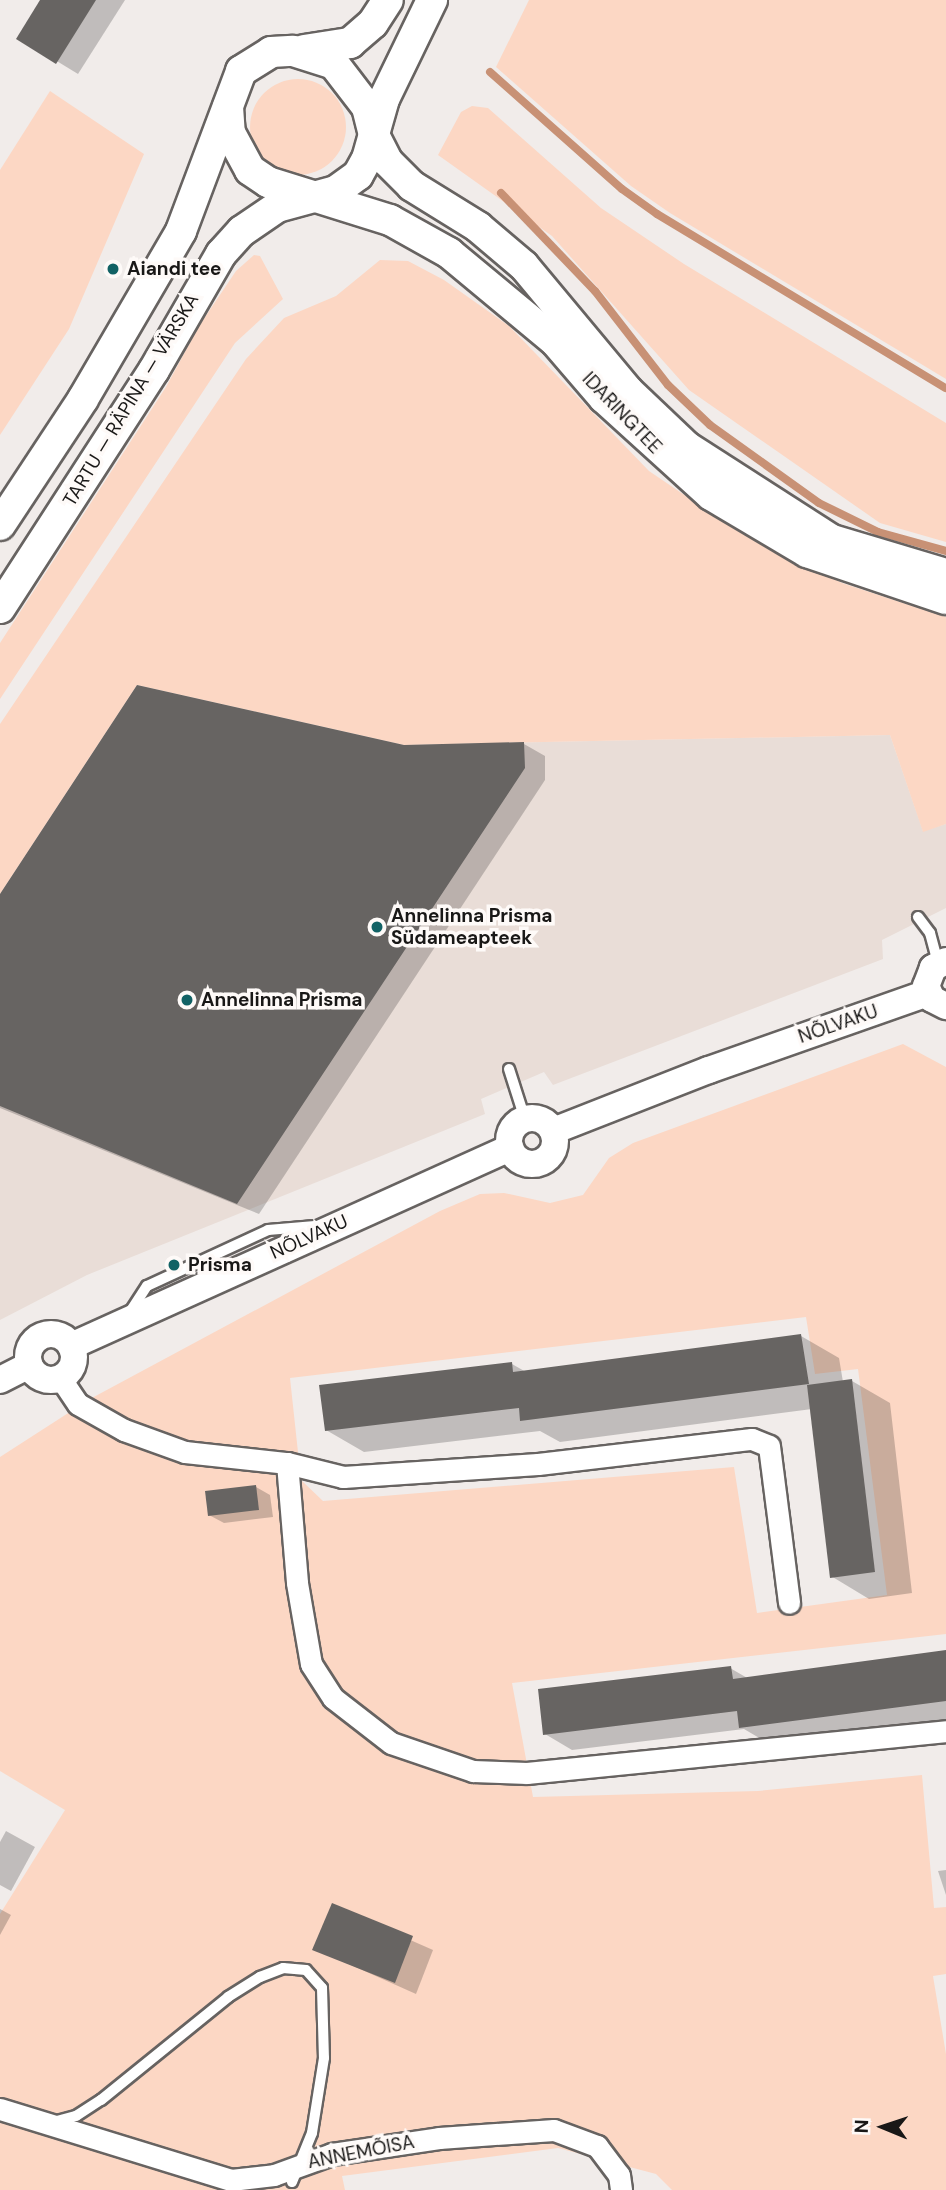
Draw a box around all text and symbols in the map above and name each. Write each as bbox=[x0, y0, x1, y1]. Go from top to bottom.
place label: Aiandi tee bbox=[127, 258, 222, 280]
marker: Aiandi tee bbox=[105, 261, 121, 277]
street label: TARTU — RÄPINA — VÄRSKA bbox=[58, 289, 204, 511]
street label: IDARINGTEE bbox=[577, 367, 667, 459]
place label: Annelinna Prisma Südameapteek bbox=[391, 905, 552, 949]
marker: Annelinna Prisma Südameapteek bbox=[369, 919, 385, 935]
place label: Annelinna Prisma bbox=[201, 989, 362, 1011]
marker: Annelinna Prisma bbox=[179, 992, 195, 1008]
street label: NÕLVAKU bbox=[795, 1000, 881, 1048]
street label: NÕLVAKU bbox=[267, 1210, 351, 1264]
place label: Prisma bbox=[188, 1254, 252, 1276]
marker: Prisma bbox=[166, 1257, 182, 1273]
north arrow bbox=[848, 2092, 918, 2162]
text: N bbox=[849, 2119, 874, 2134]
street label: ANNEMÕISA bbox=[306, 2130, 416, 2174]

